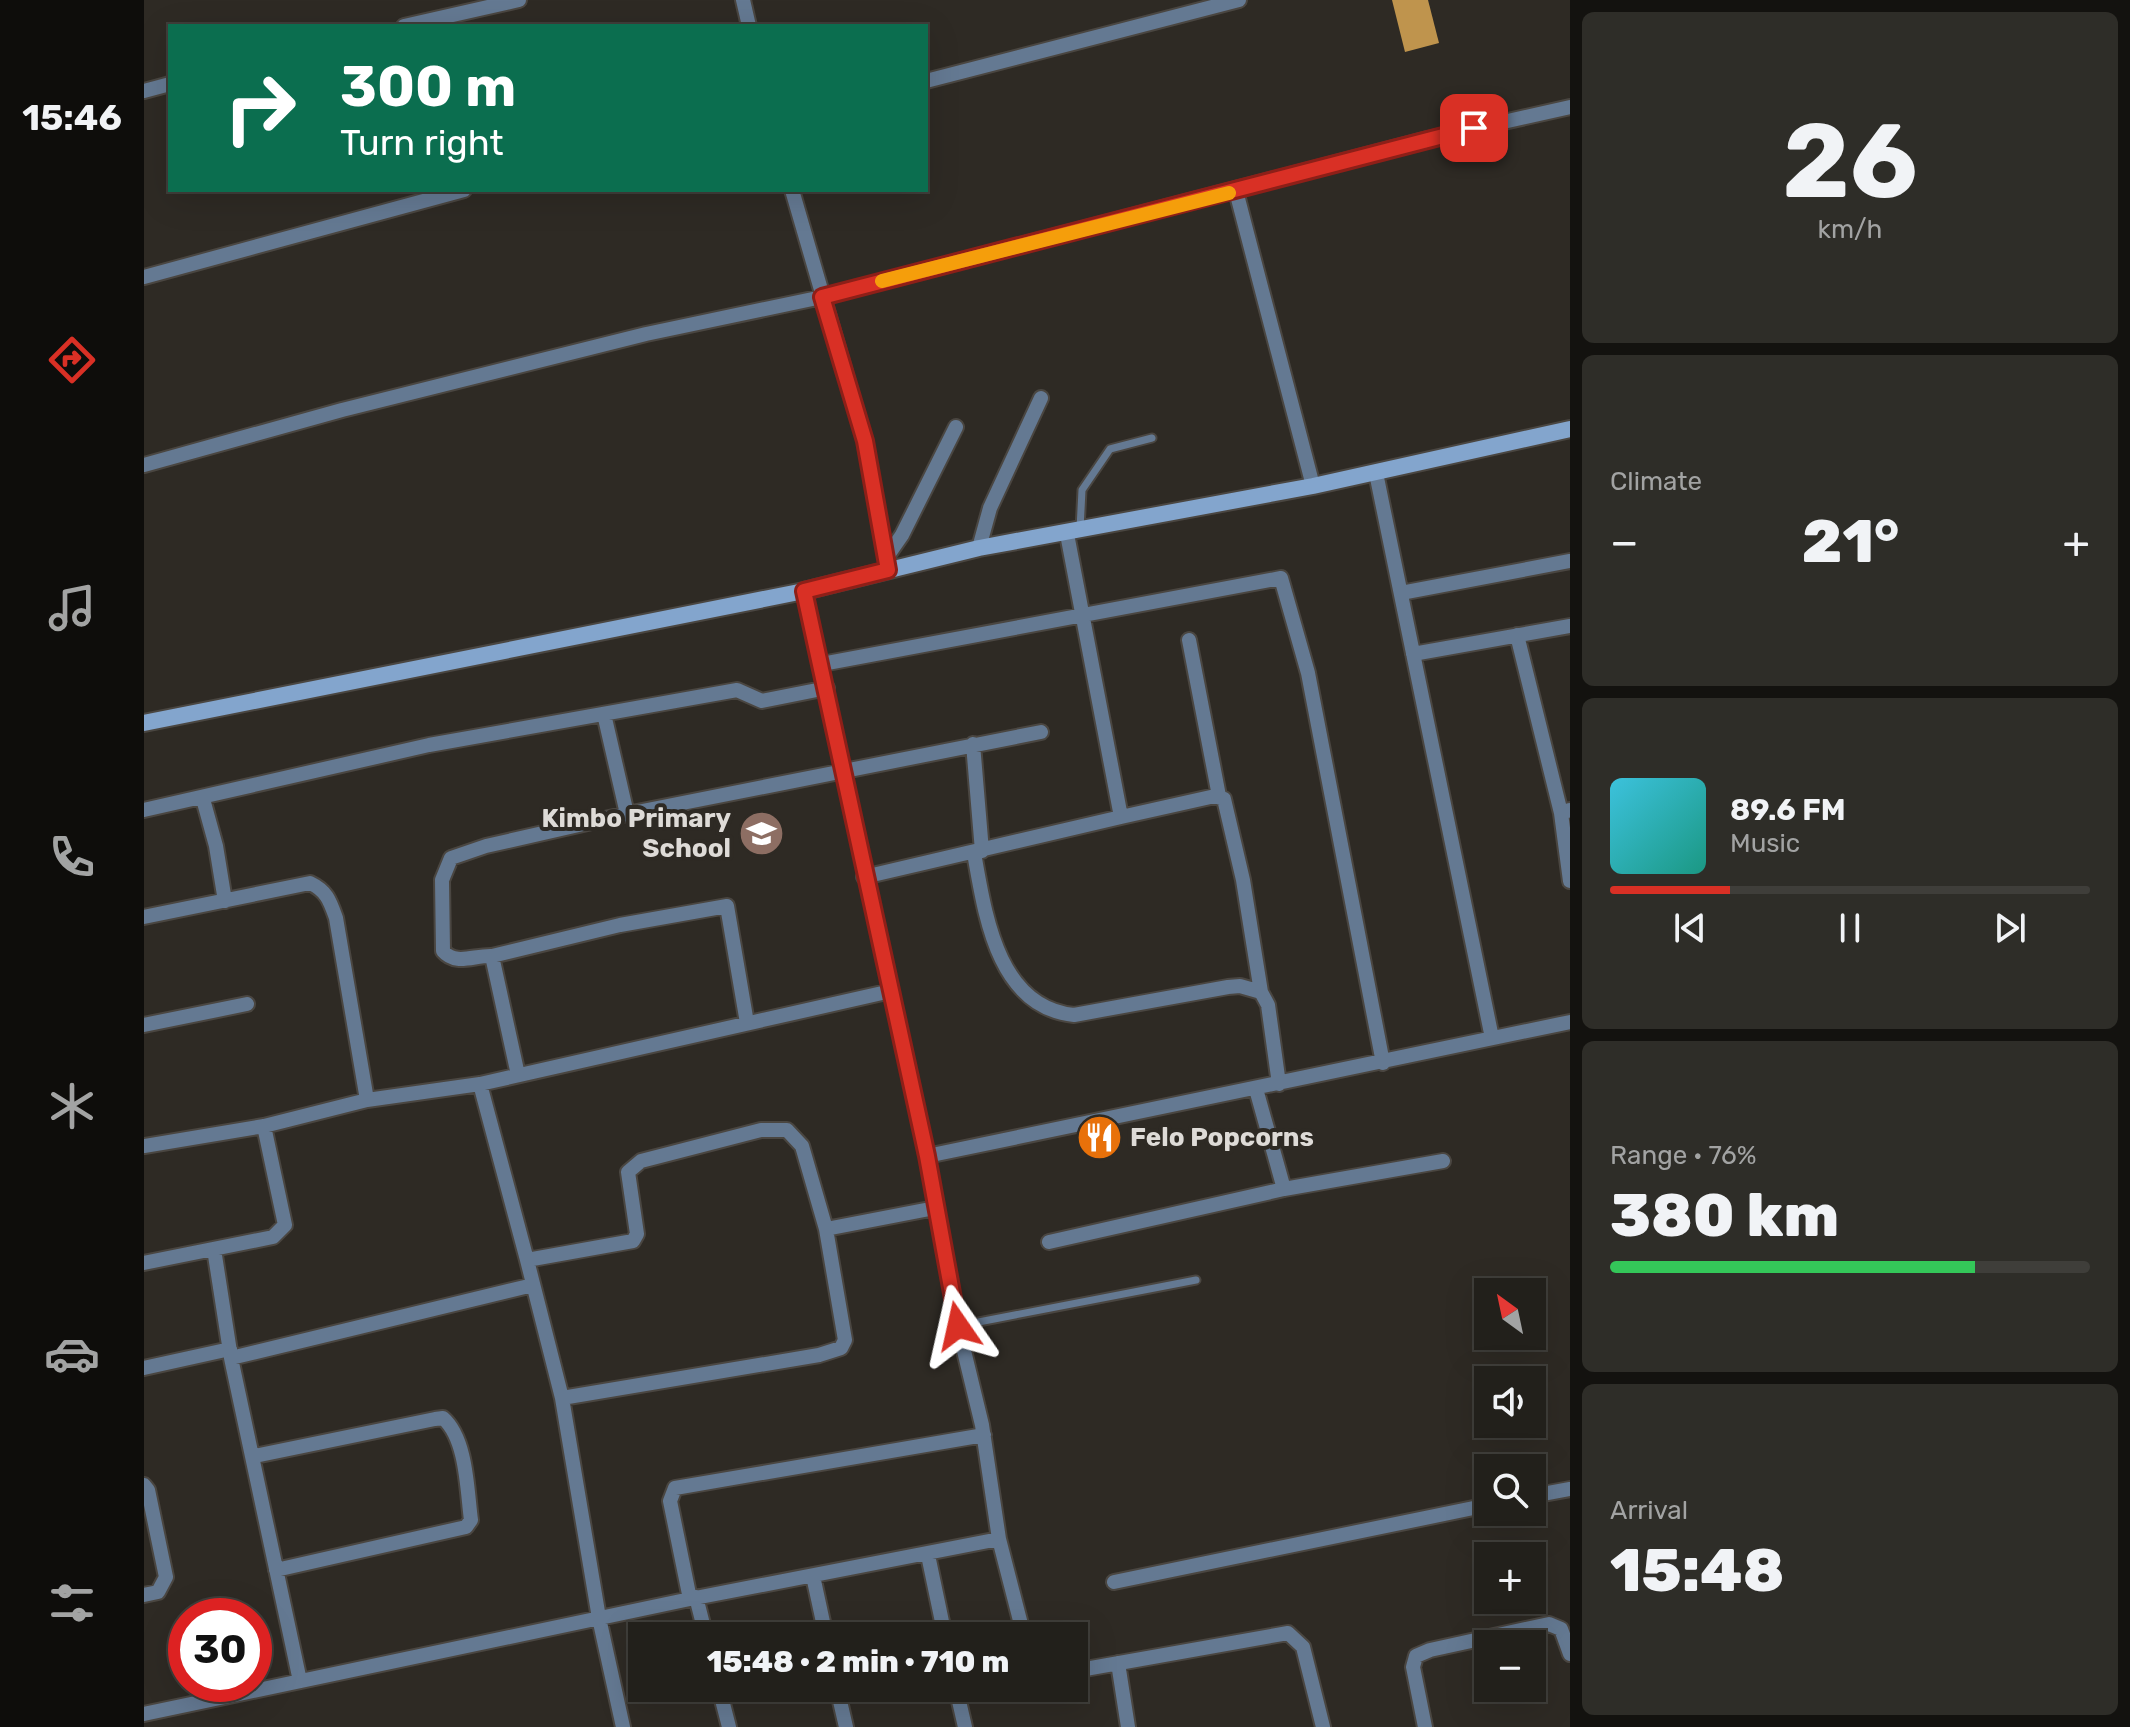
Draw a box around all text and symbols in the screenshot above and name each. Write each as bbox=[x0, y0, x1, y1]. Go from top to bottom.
text: 300 m bbox=[340, 54, 516, 120]
icon: right bbox=[208, 56, 312, 160]
pin bbox=[1440, 94, 1508, 162]
text: 15:46 bbox=[22, 96, 122, 139]
text: 26 bbox=[1782, 100, 1918, 223]
icon: arrive bbox=[1452, 106, 1496, 150]
text: Turn right bbox=[340, 121, 504, 164]
text: km/h bbox=[1818, 214, 1882, 245]
icon: directions bbox=[44, 332, 100, 388]
text: Climate bbox=[1610, 466, 1702, 497]
text: 21° bbox=[1802, 506, 1899, 577]
text: − bbox=[1610, 516, 1639, 568]
text: + bbox=[2063, 516, 2090, 568]
icon: music bbox=[44, 580, 100, 636]
text: 89.6 FM bbox=[1730, 792, 1846, 828]
place label: Kimbo Primary School bbox=[541, 803, 731, 864]
school or university icon: Kimbo Primary School bbox=[738, 809, 786, 857]
text: Music bbox=[1730, 828, 1800, 859]
icon: phone bbox=[44, 829, 100, 885]
icon: previous bbox=[1668, 906, 1712, 950]
icon: pause bbox=[1828, 906, 1872, 950]
icon: next bbox=[1988, 906, 2032, 950]
icon: climate bbox=[44, 1078, 100, 1134]
restaurant icon: Felo Popcorns bbox=[1075, 1113, 1123, 1161]
place label: Felo Popcorns bbox=[1130, 1122, 1314, 1153]
text: Range · 76% bbox=[1610, 1140, 1757, 1171]
text: 380 km bbox=[1610, 1180, 1839, 1251]
north arrow bbox=[1474, 1278, 1546, 1350]
map controls bbox=[1474, 1278, 1546, 1702]
position arrow bbox=[916, 1284, 1000, 1368]
icon: car bbox=[44, 1326, 100, 1382]
button: sound bbox=[1474, 1366, 1546, 1438]
button: search bbox=[1474, 1454, 1546, 1526]
text: Arrival bbox=[1610, 1495, 1688, 1526]
text: 15:48 bbox=[1610, 1535, 1784, 1606]
button: + bbox=[1474, 1542, 1546, 1614]
icon: filters bbox=[44, 1575, 100, 1631]
speed limit sign: 30 bbox=[168, 1598, 272, 1702]
button: − bbox=[1474, 1630, 1546, 1702]
text: 15:48 · 2 min · 710 m bbox=[707, 1644, 1009, 1680]

